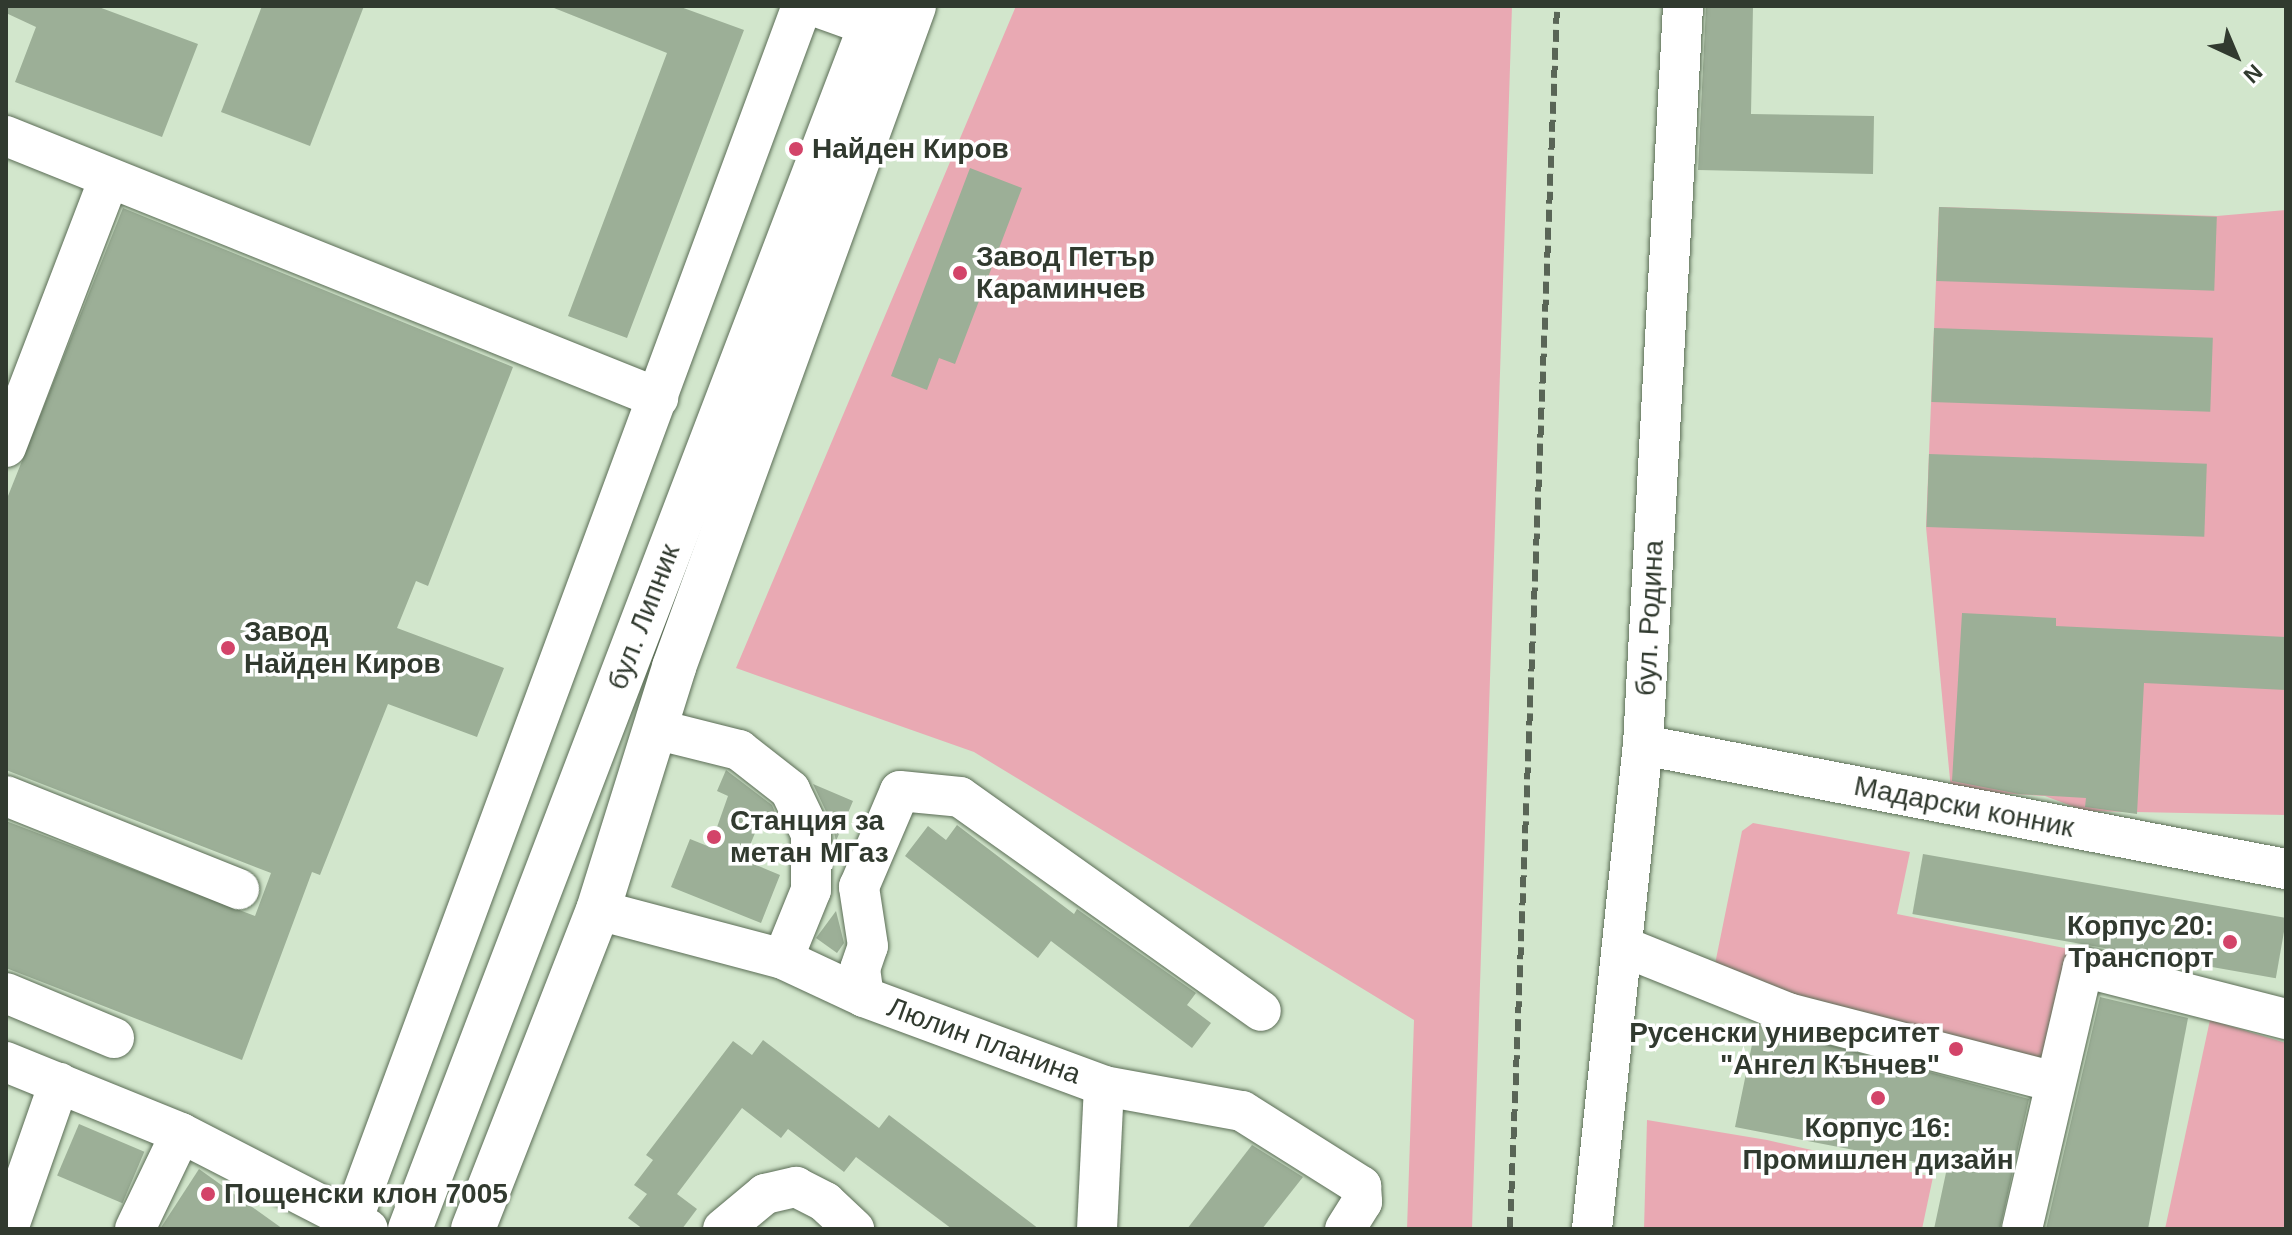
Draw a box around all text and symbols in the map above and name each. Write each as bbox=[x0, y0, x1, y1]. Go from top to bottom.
north arrow bbox=[2196, 16, 2276, 96]
text: N bbox=[2239, 59, 2267, 88]
place label: Найден Киров bbox=[812, 132, 1009, 166]
marker: Найден Киров bbox=[787, 140, 805, 158]
place label: Завод Петър Караминчев bbox=[976, 240, 1155, 306]
marker: Завод Петър Караминчев bbox=[951, 264, 969, 282]
street label: бул. Липник bbox=[601, 539, 687, 695]
street label: бул. Родина bbox=[1629, 539, 1671, 697]
place label: Завод Найден Киров bbox=[244, 615, 441, 681]
marker: Завод Найден Киров bbox=[219, 639, 237, 657]
street label: Мадарски конник bbox=[1851, 769, 2077, 845]
place label: Станция за метан МГаз bbox=[730, 804, 889, 870]
marker: Станция за метан МГаз bbox=[705, 828, 723, 846]
place label: Корпус 20: Транспорт bbox=[2067, 909, 2214, 975]
marker: Корпус 20: Транспорт bbox=[2221, 933, 2239, 951]
street label: Люлин планина bbox=[883, 990, 1085, 1092]
place label: Русенски университет "Ангел Кънчев" bbox=[1629, 1016, 1940, 1082]
marker: Русенски университет "Ангел Кънчев" bbox=[1947, 1040, 1965, 1058]
marker: Корпус 16: Промишлен дизайн bbox=[1869, 1089, 1887, 1107]
place label: Корпус 16: Промишлен дизайн bbox=[1742, 1111, 2014, 1177]
place label: Пощенски клон 7005 bbox=[224, 1177, 508, 1211]
marker: Пощенски клон 7005 bbox=[199, 1185, 217, 1203]

